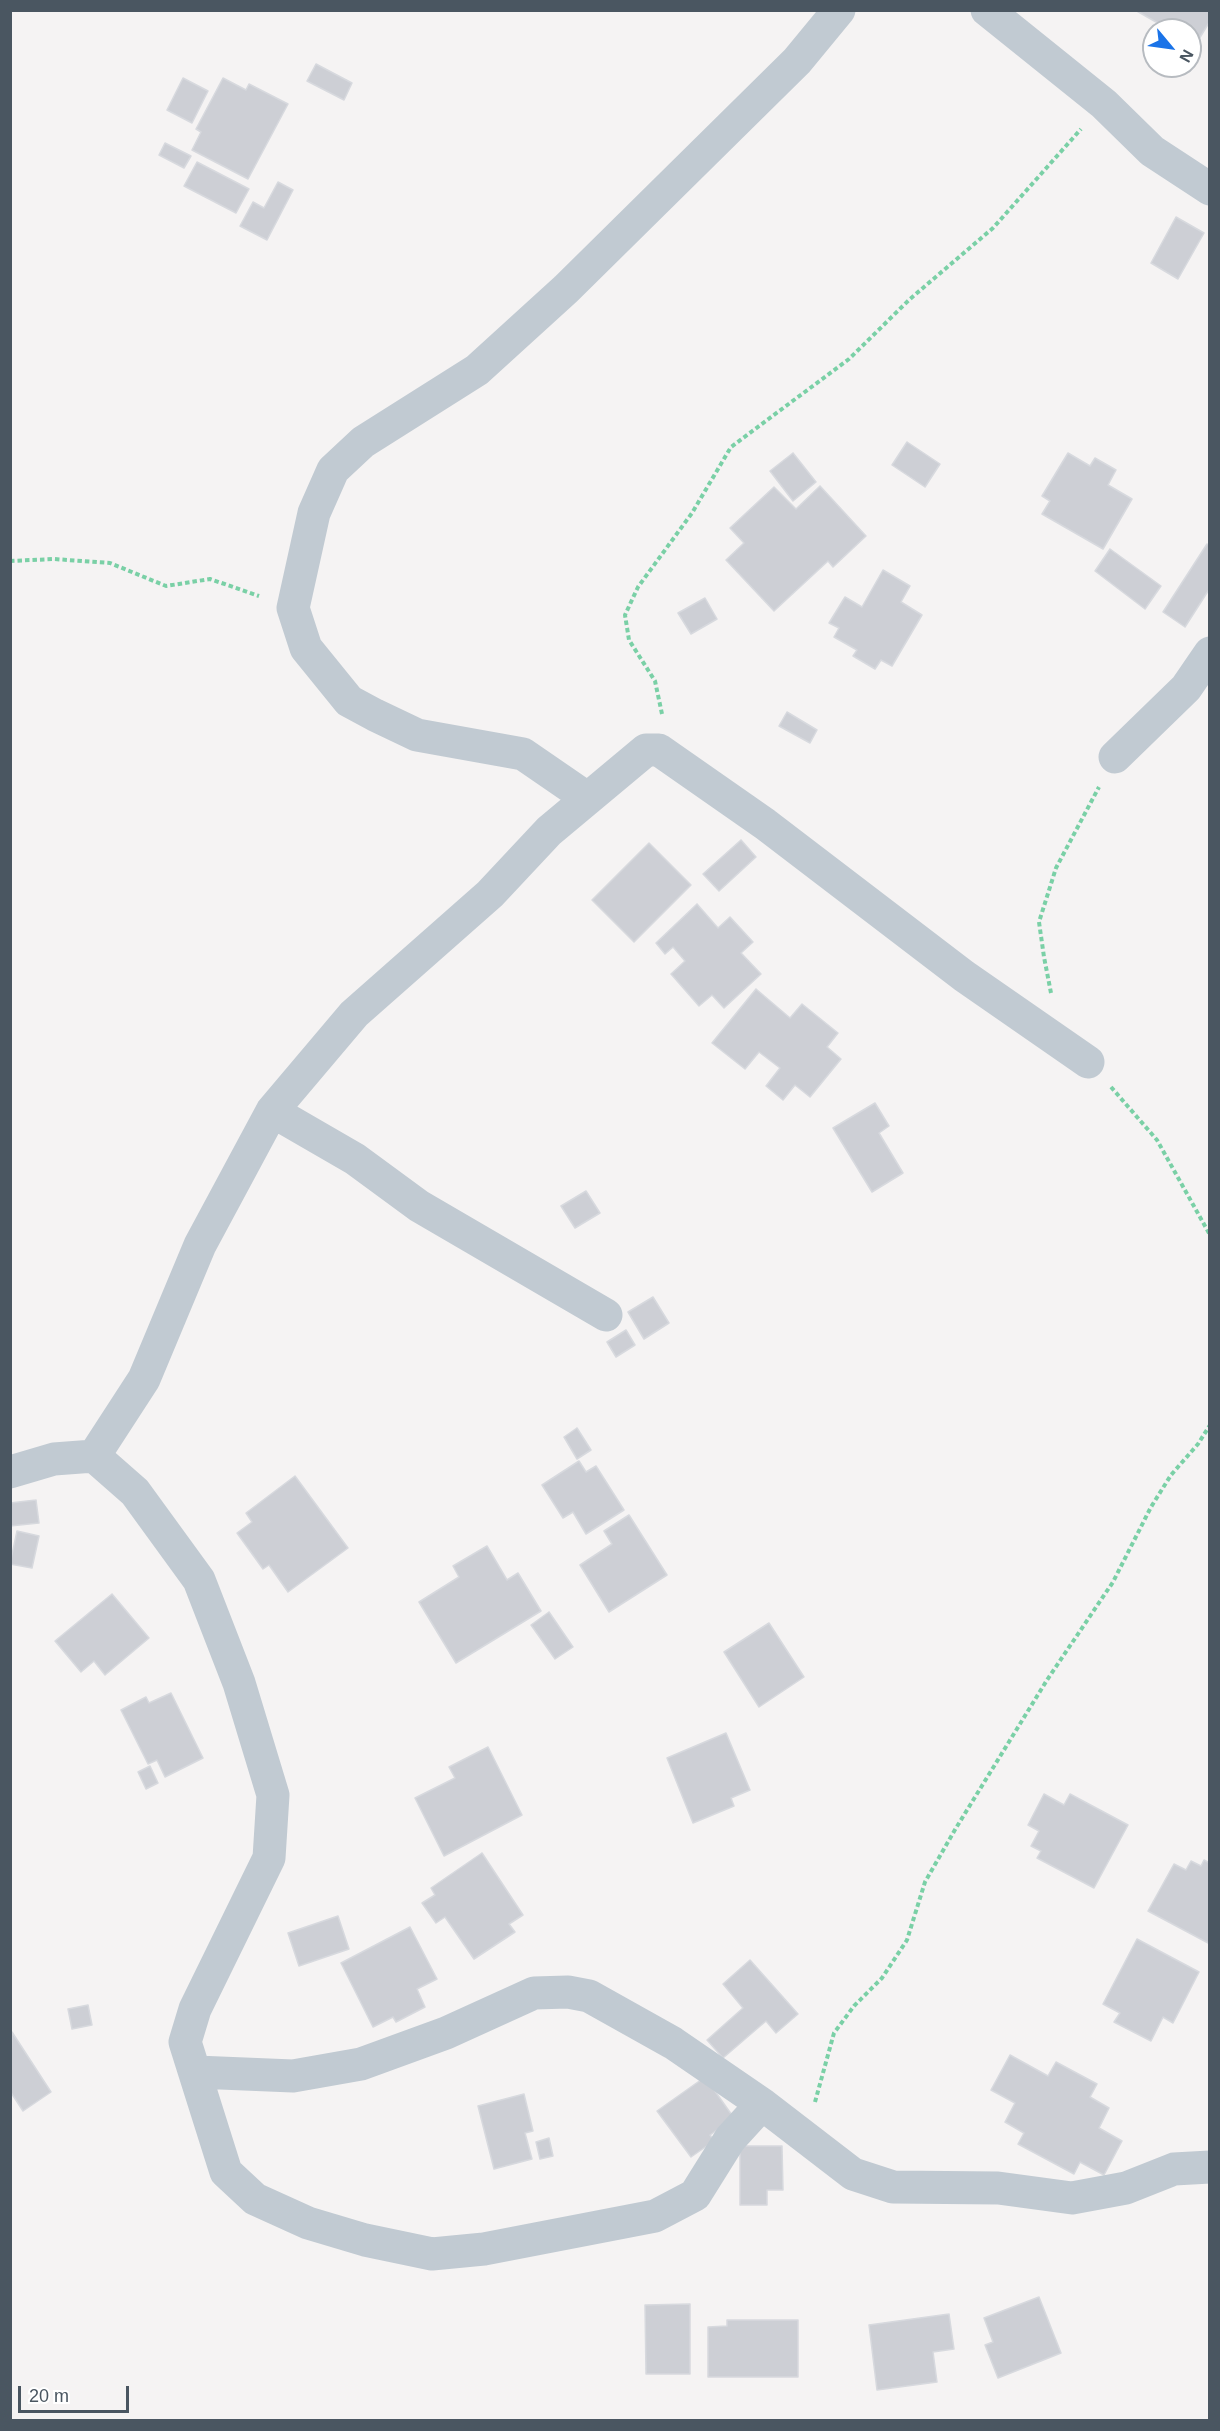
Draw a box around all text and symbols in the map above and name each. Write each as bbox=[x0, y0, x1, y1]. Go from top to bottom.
north arrow bbox=[1142, 18, 1202, 78]
text: N bbox=[1176, 47, 1197, 65]
scale bar bbox=[21, 2374, 132, 2412]
text: 20 m bbox=[29, 2386, 69, 2406]

